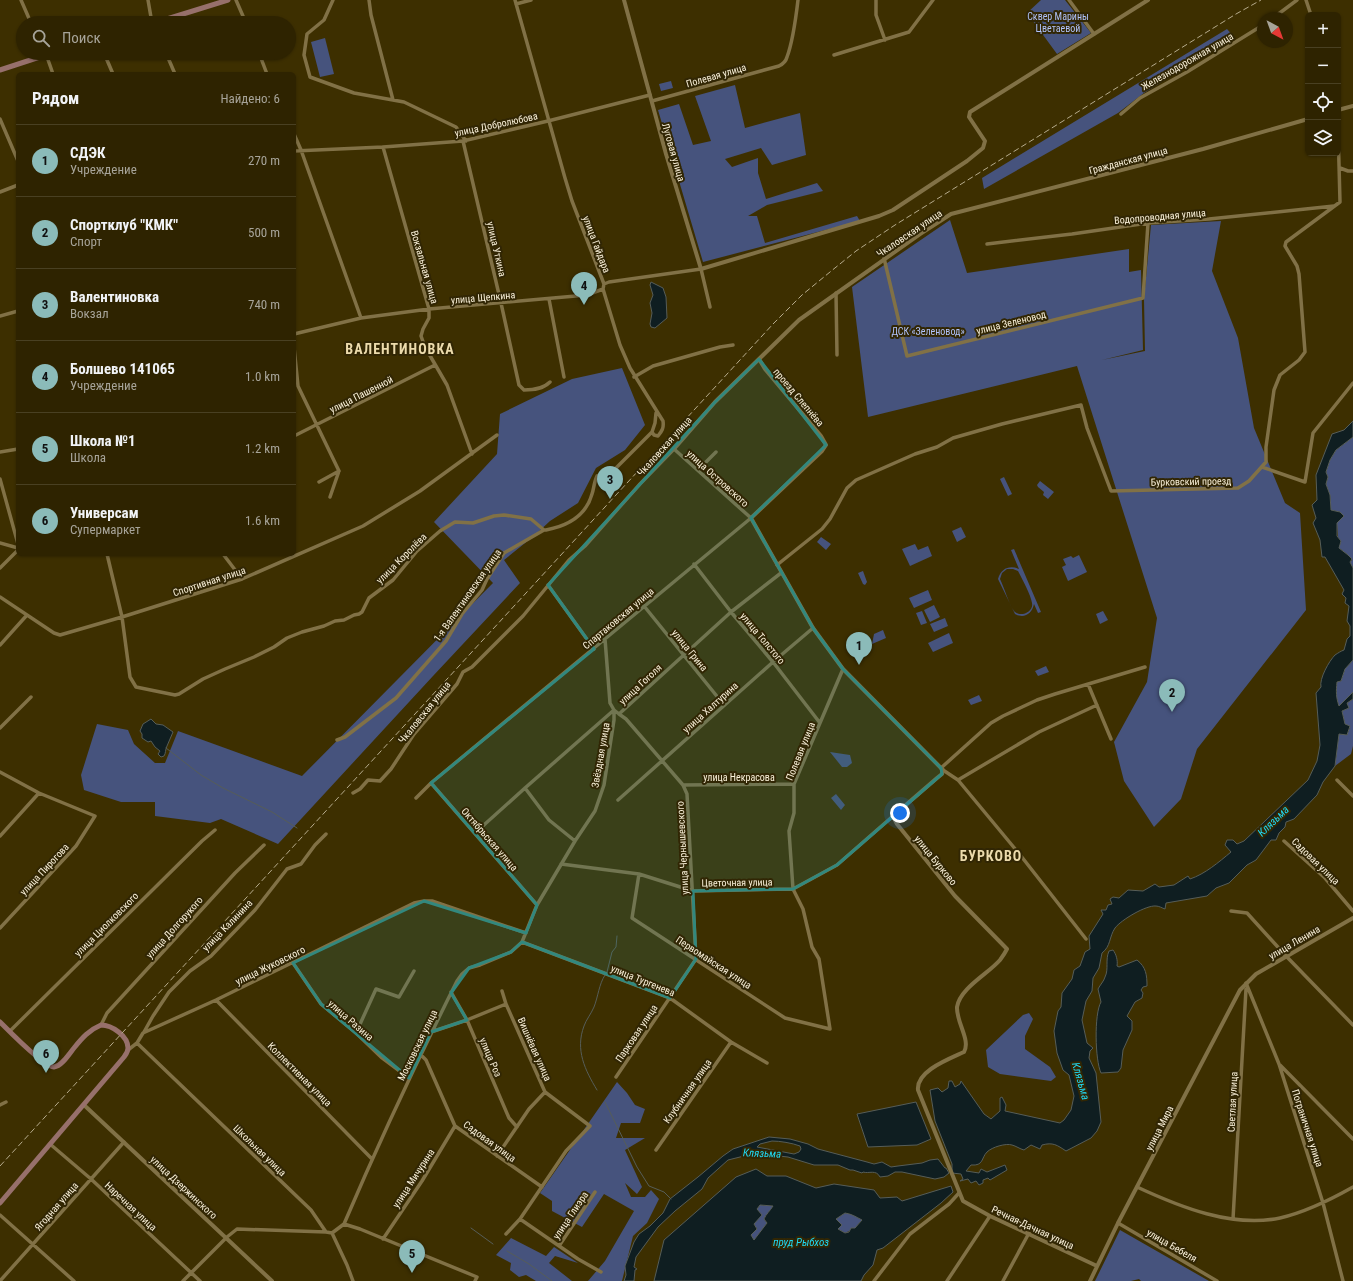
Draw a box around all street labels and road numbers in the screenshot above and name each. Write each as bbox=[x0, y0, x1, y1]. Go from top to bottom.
street label: Железнодорожная улица bbox=[1139, 30, 1235, 92]
street label: Полевая улица bbox=[685, 62, 748, 89]
street label: улица Добролюбова bbox=[454, 110, 539, 139]
street label: Луговая улица bbox=[660, 122, 687, 183]
street label: Гражданская улица bbox=[1088, 145, 1169, 176]
street label: Чкаловская улица bbox=[875, 207, 944, 259]
street label: Водопроводная улица bbox=[1114, 207, 1206, 226]
street label: улица Гайдара bbox=[581, 214, 613, 274]
street label: улица Уткина bbox=[485, 221, 508, 278]
street label: Вокзальная улица bbox=[409, 229, 440, 305]
street label: улица Щепкина bbox=[450, 289, 516, 306]
street label: улица Зеленовод bbox=[975, 308, 1048, 336]
street label: проезд Слепнёва bbox=[771, 366, 826, 429]
street label: улица Пашенной bbox=[328, 374, 395, 415]
street label: Чкаловская улица bbox=[635, 414, 694, 478]
street label: улица Островского bbox=[685, 448, 751, 509]
street label: Бурковский проезд bbox=[1151, 475, 1232, 488]
street label: улица Королёва bbox=[374, 531, 429, 586]
street label: 1-я Валентиновская улица bbox=[431, 547, 503, 643]
street label: Спортивная улица bbox=[171, 564, 247, 598]
street label: Спартаковская улица bbox=[581, 585, 656, 651]
street label: улица Толстого bbox=[738, 611, 787, 666]
street label: улица Грина bbox=[670, 627, 710, 673]
street label: улица Гоголя bbox=[617, 662, 664, 707]
street label: Чкаловская улица bbox=[396, 679, 453, 745]
street label: улица Халтурина bbox=[681, 680, 740, 735]
street label: Полевая улица bbox=[784, 720, 817, 782]
street label: Звёздная улица bbox=[589, 721, 612, 789]
street label: улица Некрасова bbox=[703, 772, 775, 783]
street label: улица Чернышевского bbox=[675, 801, 690, 895]
street label: Октябрьская улица bbox=[459, 806, 520, 873]
street label: улица Бурково bbox=[912, 833, 959, 887]
street label: Садовая улица bbox=[1290, 836, 1342, 887]
street label: улица Пирогова bbox=[18, 841, 71, 897]
street label: Цветочная улица bbox=[701, 876, 773, 889]
street label: улица Циолковского bbox=[72, 890, 141, 959]
street label: улица Долгорукого bbox=[144, 894, 205, 960]
street label: улица Калинина bbox=[200, 897, 255, 953]
street label: улица Ленина bbox=[1267, 923, 1322, 962]
street label: Первомайская улица bbox=[674, 934, 754, 991]
street label: улица Жуковского bbox=[234, 944, 307, 987]
street label: улица Тургенева bbox=[609, 963, 677, 998]
street label: улица Разина bbox=[326, 998, 376, 1043]
street label: Парковая улица bbox=[613, 1002, 660, 1064]
street label: Московская улица bbox=[396, 1008, 439, 1082]
street label: Вишнёвая улица bbox=[516, 1016, 554, 1083]
street label: улица Роз bbox=[477, 1036, 504, 1078]
street label: Коллективная улица bbox=[265, 1040, 334, 1109]
street label: Клубничная улица bbox=[661, 1057, 714, 1125]
street label: Светлая улица bbox=[1225, 1071, 1240, 1132]
street label: Пограничная улица bbox=[1290, 1088, 1325, 1168]
street label: улица Мира bbox=[1143, 1104, 1176, 1152]
street label: Садовая улица bbox=[461, 1119, 518, 1164]
street label: Школьная улица bbox=[231, 1122, 288, 1178]
street label: улица Мичурина bbox=[390, 1147, 437, 1210]
street label: улица Дзержинского bbox=[148, 1154, 219, 1221]
street label: Ягодная улица bbox=[32, 1180, 80, 1233]
street label: Наречная улица bbox=[103, 1180, 159, 1233]
street label: улица Глиэра bbox=[551, 1189, 590, 1241]
street label: Речная-Дачная улица bbox=[990, 1204, 1076, 1251]
street label: улица Бебеля bbox=[1145, 1227, 1199, 1264]

